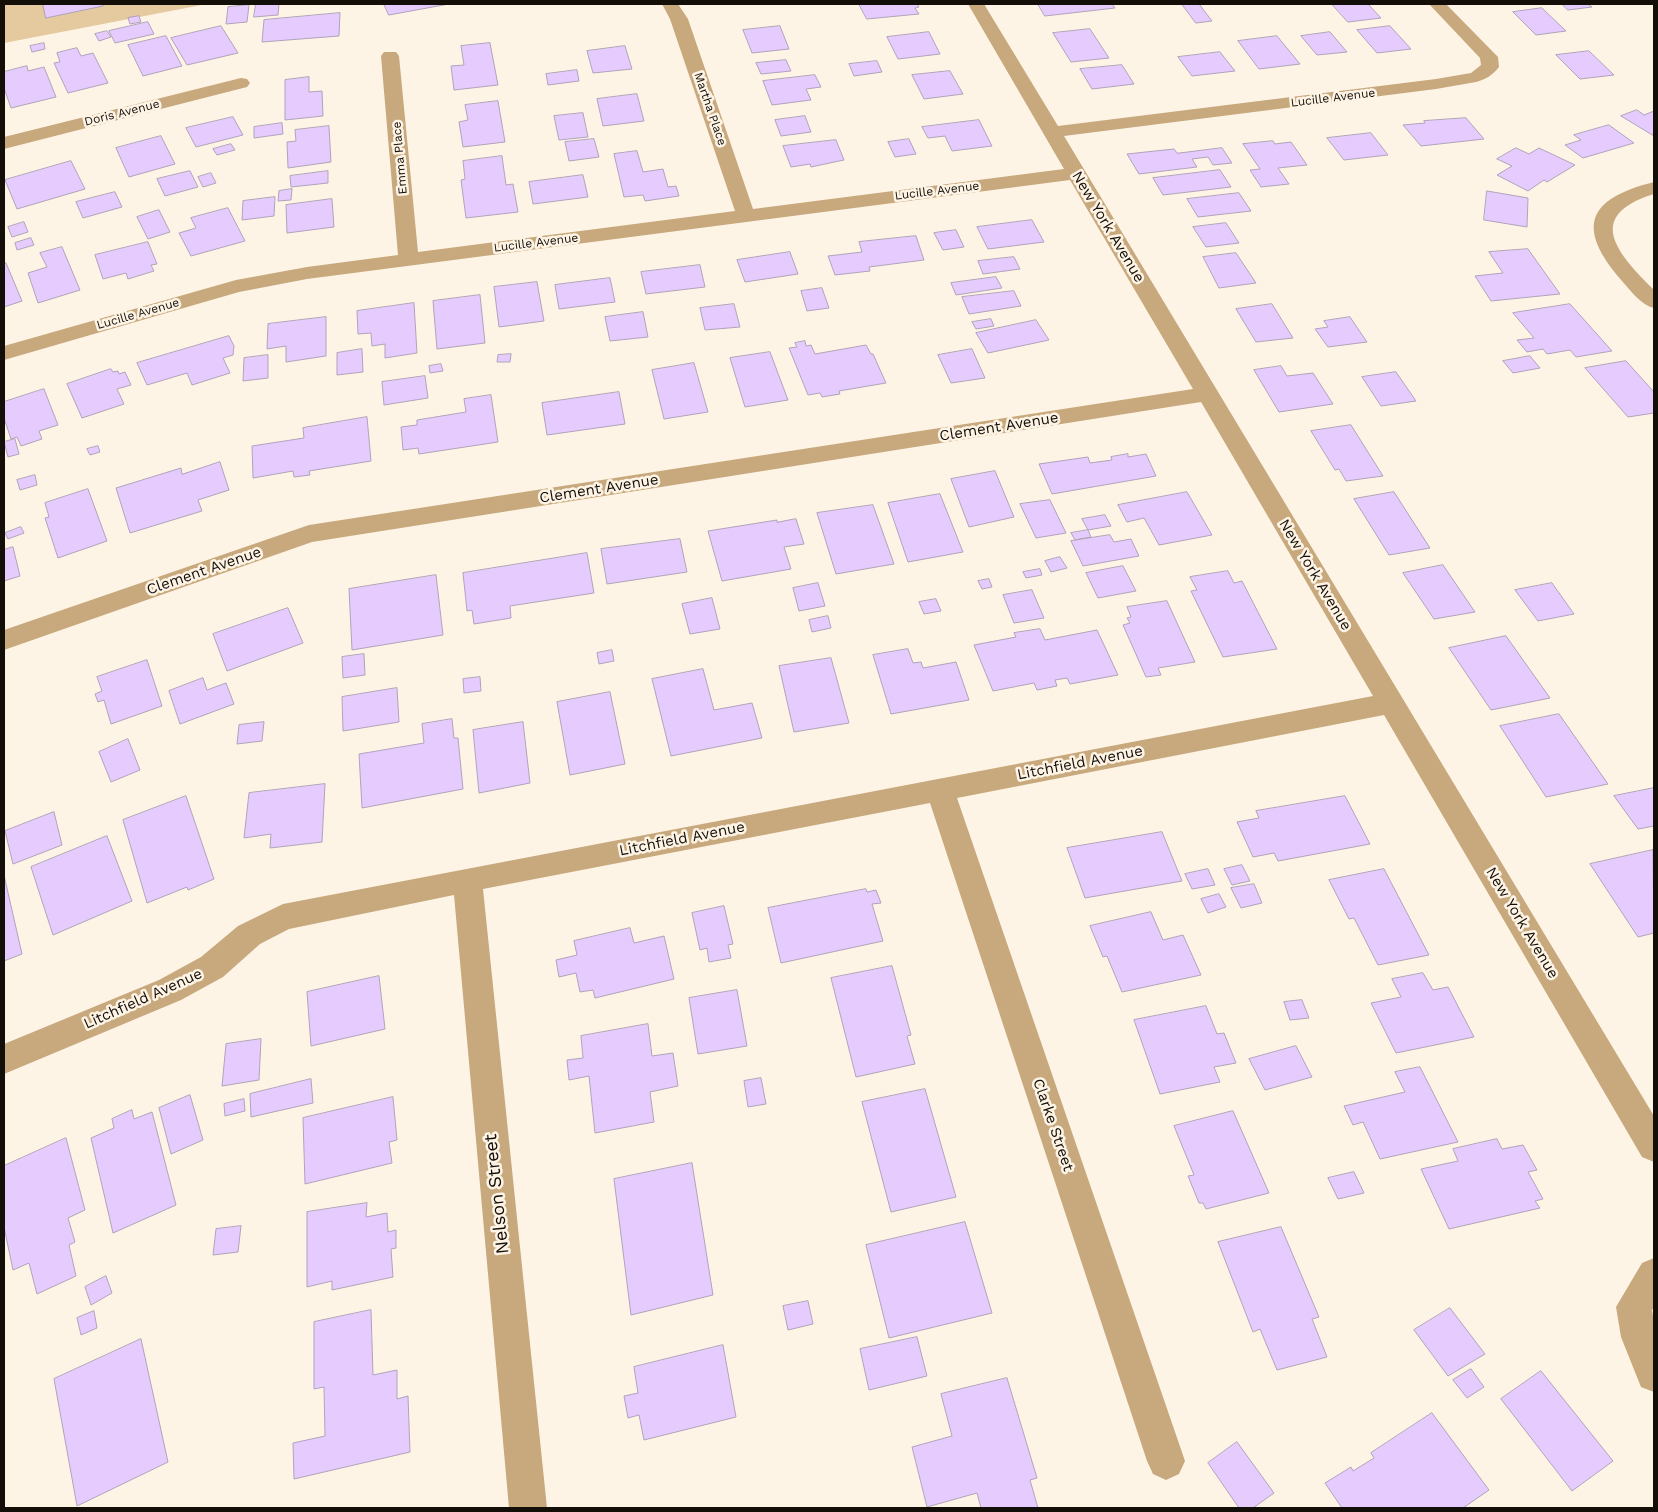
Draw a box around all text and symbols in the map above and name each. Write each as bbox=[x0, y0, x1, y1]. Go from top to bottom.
street label: Martha Place bbox=[691, 71, 729, 147]
street label: Lucille Avenue bbox=[1290, 86, 1376, 110]
street label: Doris Avenue bbox=[83, 97, 161, 129]
street label: Emma Place bbox=[390, 121, 410, 195]
street label: New York Avenue bbox=[1068, 168, 1148, 286]
street label: Lucille Avenue bbox=[894, 179, 980, 203]
street label: Lucille Avenue bbox=[493, 231, 579, 255]
street label: Lucille Avenue bbox=[95, 295, 181, 333]
street label: Clement Avenue bbox=[938, 409, 1060, 445]
street label: Clement Avenue bbox=[538, 471, 660, 507]
street label: New York Avenue bbox=[1275, 516, 1355, 634]
street label: Clement Avenue bbox=[144, 543, 264, 599]
street label: Litchfield Avenue bbox=[1016, 742, 1144, 784]
street label: Litchfield Avenue bbox=[618, 818, 746, 860]
street label: New York Avenue bbox=[1482, 864, 1562, 982]
street label: Litchfield Avenue bbox=[81, 965, 205, 1033]
street label: Clarke Street bbox=[1029, 1076, 1077, 1174]
street label: Nelson Street bbox=[480, 1133, 514, 1255]

